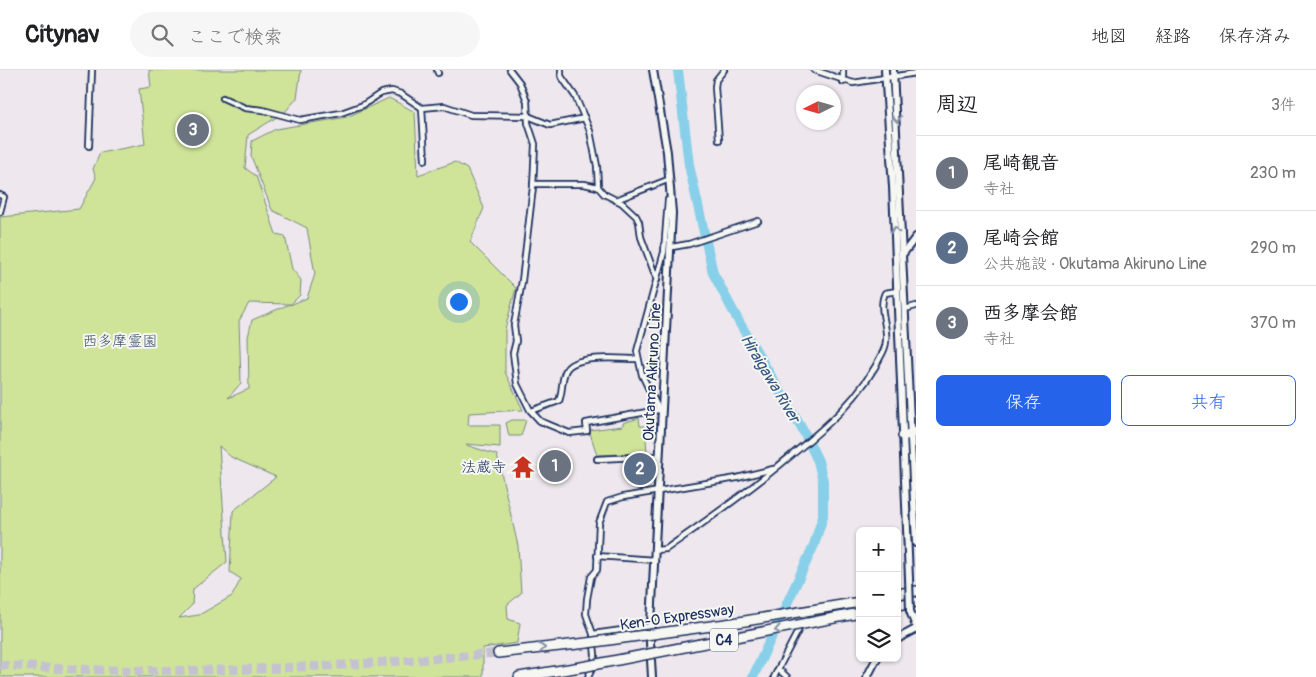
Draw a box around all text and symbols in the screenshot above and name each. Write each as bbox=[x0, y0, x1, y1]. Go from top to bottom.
search box bbox=[130, 12, 480, 57]
text: Citynav bbox=[25, 20, 100, 49]
icon: search bbox=[148, 21, 176, 49]
text: ここで検索 bbox=[188, 25, 283, 49]
text: 地図 bbox=[1091, 25, 1127, 48]
text: 経路 bbox=[1155, 25, 1191, 48]
text: 保存済み bbox=[1219, 25, 1291, 48]
north arrow bbox=[796, 85, 841, 130]
text: 周辺 bbox=[936, 91, 978, 118]
text: 3件 bbox=[1271, 95, 1296, 115]
pin: 3 bbox=[177, 111, 209, 149]
one-way arrow bbox=[891, 115, 902, 123]
text: 尾崎観音 bbox=[983, 151, 1059, 175]
text: 1 bbox=[949, 163, 955, 183]
text: 230 m bbox=[1250, 163, 1296, 183]
text: 寺社 bbox=[983, 179, 1015, 199]
one-way arrow bbox=[889, 226, 900, 234]
text: 尾崎会館 bbox=[983, 226, 1059, 250]
text: 2 bbox=[948, 238, 956, 258]
text: 290 m bbox=[1250, 238, 1296, 258]
text: 公共施設 · Okutama Akiruno Line bbox=[983, 254, 1207, 274]
your location bbox=[446, 289, 472, 315]
text: 西多摩会館 bbox=[983, 301, 1078, 325]
street label: Okutama Akiruno Line bbox=[639, 302, 666, 442]
text: 3 bbox=[948, 313, 956, 333]
text: 370 m bbox=[1250, 313, 1296, 333]
text: 寺社 bbox=[983, 329, 1015, 349]
water label: Hiraigawa River bbox=[736, 331, 806, 428]
park label: 西多摩霊園 bbox=[82, 332, 158, 351]
button: 保存 bbox=[936, 375, 1111, 426]
button: 共有 bbox=[1121, 375, 1296, 426]
pin: 1 bbox=[539, 447, 571, 485]
pin: 2 bbox=[624, 450, 656, 488]
temple icon: 法蔵寺 bbox=[510, 454, 536, 480]
place label: 法蔵寺 bbox=[461, 458, 506, 477]
map controls bbox=[856, 527, 901, 662]
button: + bbox=[856, 527, 901, 572]
button: − bbox=[856, 572, 901, 617]
street label: Ken-O Expressway bbox=[619, 600, 736, 635]
button: layers bbox=[856, 617, 901, 662]
one-way arrow bbox=[773, 624, 782, 634]
road number: C4 bbox=[710, 628, 738, 652]
one-way arrow bbox=[539, 643, 547, 654]

